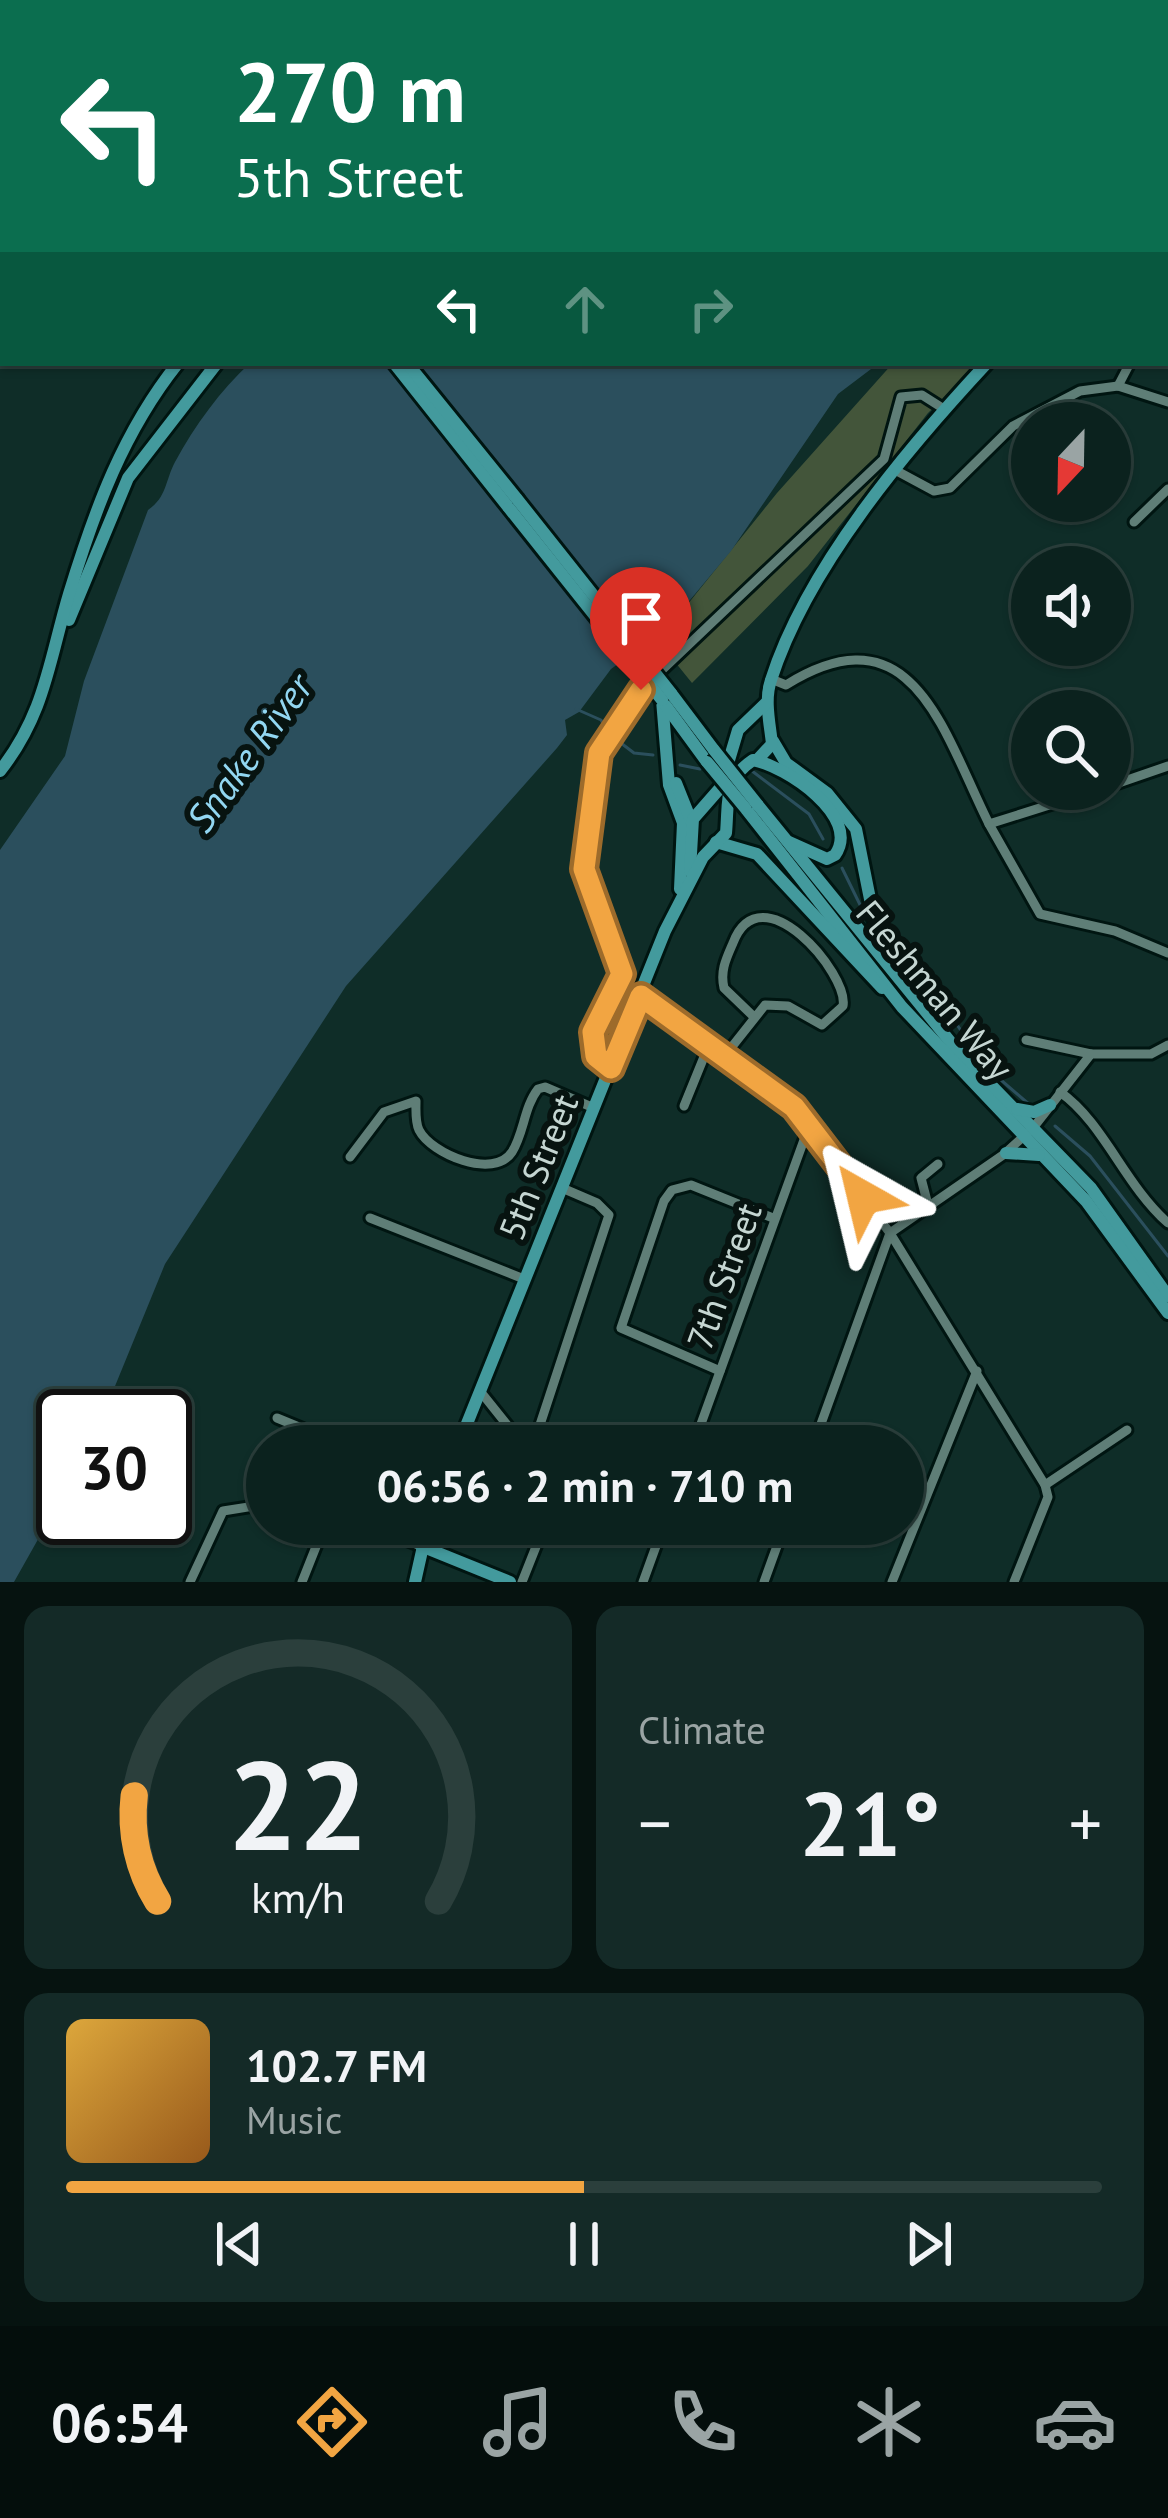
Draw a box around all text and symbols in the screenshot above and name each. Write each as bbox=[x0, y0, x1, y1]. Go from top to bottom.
text: 270 m bbox=[234, 36, 466, 145]
icon: left bbox=[36, 48, 192, 204]
text: 5th Street bbox=[234, 142, 464, 212]
icon: left bbox=[426, 276, 492, 342]
icon: ahead bbox=[552, 276, 618, 342]
icon: right bbox=[678, 276, 744, 342]
north arrow bbox=[1011, 402, 1131, 522]
map controls bbox=[1011, 402, 1131, 810]
button: sound bbox=[1011, 546, 1131, 666]
pin bbox=[590, 567, 692, 690]
icon: arrive bbox=[608, 585, 674, 651]
water label: Snake River bbox=[174, 662, 324, 842]
button: search bbox=[1011, 690, 1131, 810]
street label: Fleshman Way bbox=[846, 890, 1025, 1090]
street label: 5th Street bbox=[487, 1087, 588, 1247]
position arrow bbox=[800, 1134, 926, 1260]
street label: 7th Street bbox=[675, 1196, 772, 1355]
speed limit sign: 30 bbox=[36, 1389, 192, 1545]
text: 06:56 · 2 min · 710 m bbox=[377, 1456, 793, 1514]
text: Climate bbox=[638, 1704, 766, 1755]
text: 22 bbox=[227, 1723, 369, 1884]
text: 21° bbox=[799, 1764, 941, 1881]
text: − bbox=[638, 1780, 671, 1865]
text: + bbox=[1069, 1780, 1102, 1865]
text: km/h bbox=[251, 1868, 345, 1924]
text: 102.7 FM bbox=[246, 2036, 427, 2094]
text: Music bbox=[246, 2094, 342, 2145]
icon: previous bbox=[206, 2211, 272, 2277]
icon: pause bbox=[551, 2211, 617, 2277]
icon: next bbox=[896, 2211, 962, 2277]
icon: directions bbox=[290, 2380, 374, 2464]
icon: music bbox=[476, 2380, 560, 2464]
icon: phone bbox=[661, 2380, 745, 2464]
icon: climate bbox=[847, 2380, 931, 2464]
icon: car bbox=[1033, 2380, 1117, 2464]
text: 06:54 bbox=[51, 2387, 188, 2457]

